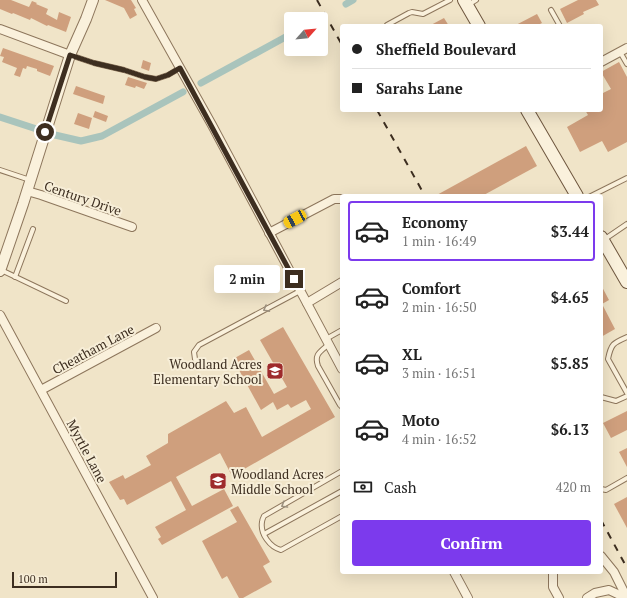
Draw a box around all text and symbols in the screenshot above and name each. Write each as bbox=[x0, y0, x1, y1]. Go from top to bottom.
north arrow bbox=[284, 12, 328, 56]
map controls bbox=[284, 12, 328, 56]
text: Sheffield Boulevard bbox=[376, 39, 516, 59]
text: Sarahs Lane bbox=[376, 78, 463, 98]
route start bbox=[36, 123, 54, 141]
street label: Century Drive bbox=[42, 176, 124, 220]
car bbox=[282, 208, 308, 230]
text: Economy bbox=[402, 212, 467, 232]
icon: car bbox=[354, 213, 390, 249]
text: $3.44 bbox=[551, 221, 589, 241]
text: 1 min · 16:49 bbox=[402, 232, 476, 250]
callout: 2 min bbox=[214, 265, 280, 293]
text: 2 min bbox=[229, 270, 265, 288]
route end bbox=[285, 270, 303, 288]
text: Comfort bbox=[402, 278, 461, 298]
icon: car bbox=[354, 279, 390, 315]
text: $4.65 bbox=[551, 287, 589, 307]
text: 2 min · 16:50 bbox=[402, 298, 476, 316]
one-way arrow bbox=[263, 305, 270, 312]
street label: Cheatham Lane bbox=[49, 320, 137, 378]
text: XL bbox=[402, 344, 422, 364]
icon: car bbox=[354, 345, 390, 381]
text: $5.85 bbox=[551, 353, 589, 373]
place label: Woodland Acres Elementary School bbox=[153, 355, 262, 388]
school or university icon: Woodland Acres Elementary School bbox=[265, 361, 285, 381]
text: 3 min · 16:51 bbox=[402, 364, 476, 382]
text: Moto bbox=[402, 410, 440, 430]
icon: car bbox=[354, 411, 390, 447]
street label: Myrtle Lane bbox=[63, 416, 111, 486]
text: $6.13 bbox=[551, 419, 589, 439]
text: 4 min · 16:52 bbox=[402, 430, 476, 448]
place label: Woodland Acres Middle School bbox=[231, 465, 324, 498]
school or university icon: Woodland Acres Middle School bbox=[208, 471, 228, 491]
icon: cash bbox=[352, 476, 374, 498]
text: Cash bbox=[384, 477, 417, 497]
text: 420 m bbox=[556, 478, 591, 496]
one-way arrow bbox=[281, 500, 288, 507]
button: Confirm bbox=[352, 520, 591, 566]
scale bar bbox=[12, 570, 117, 589]
text: 100 m bbox=[18, 572, 48, 586]

